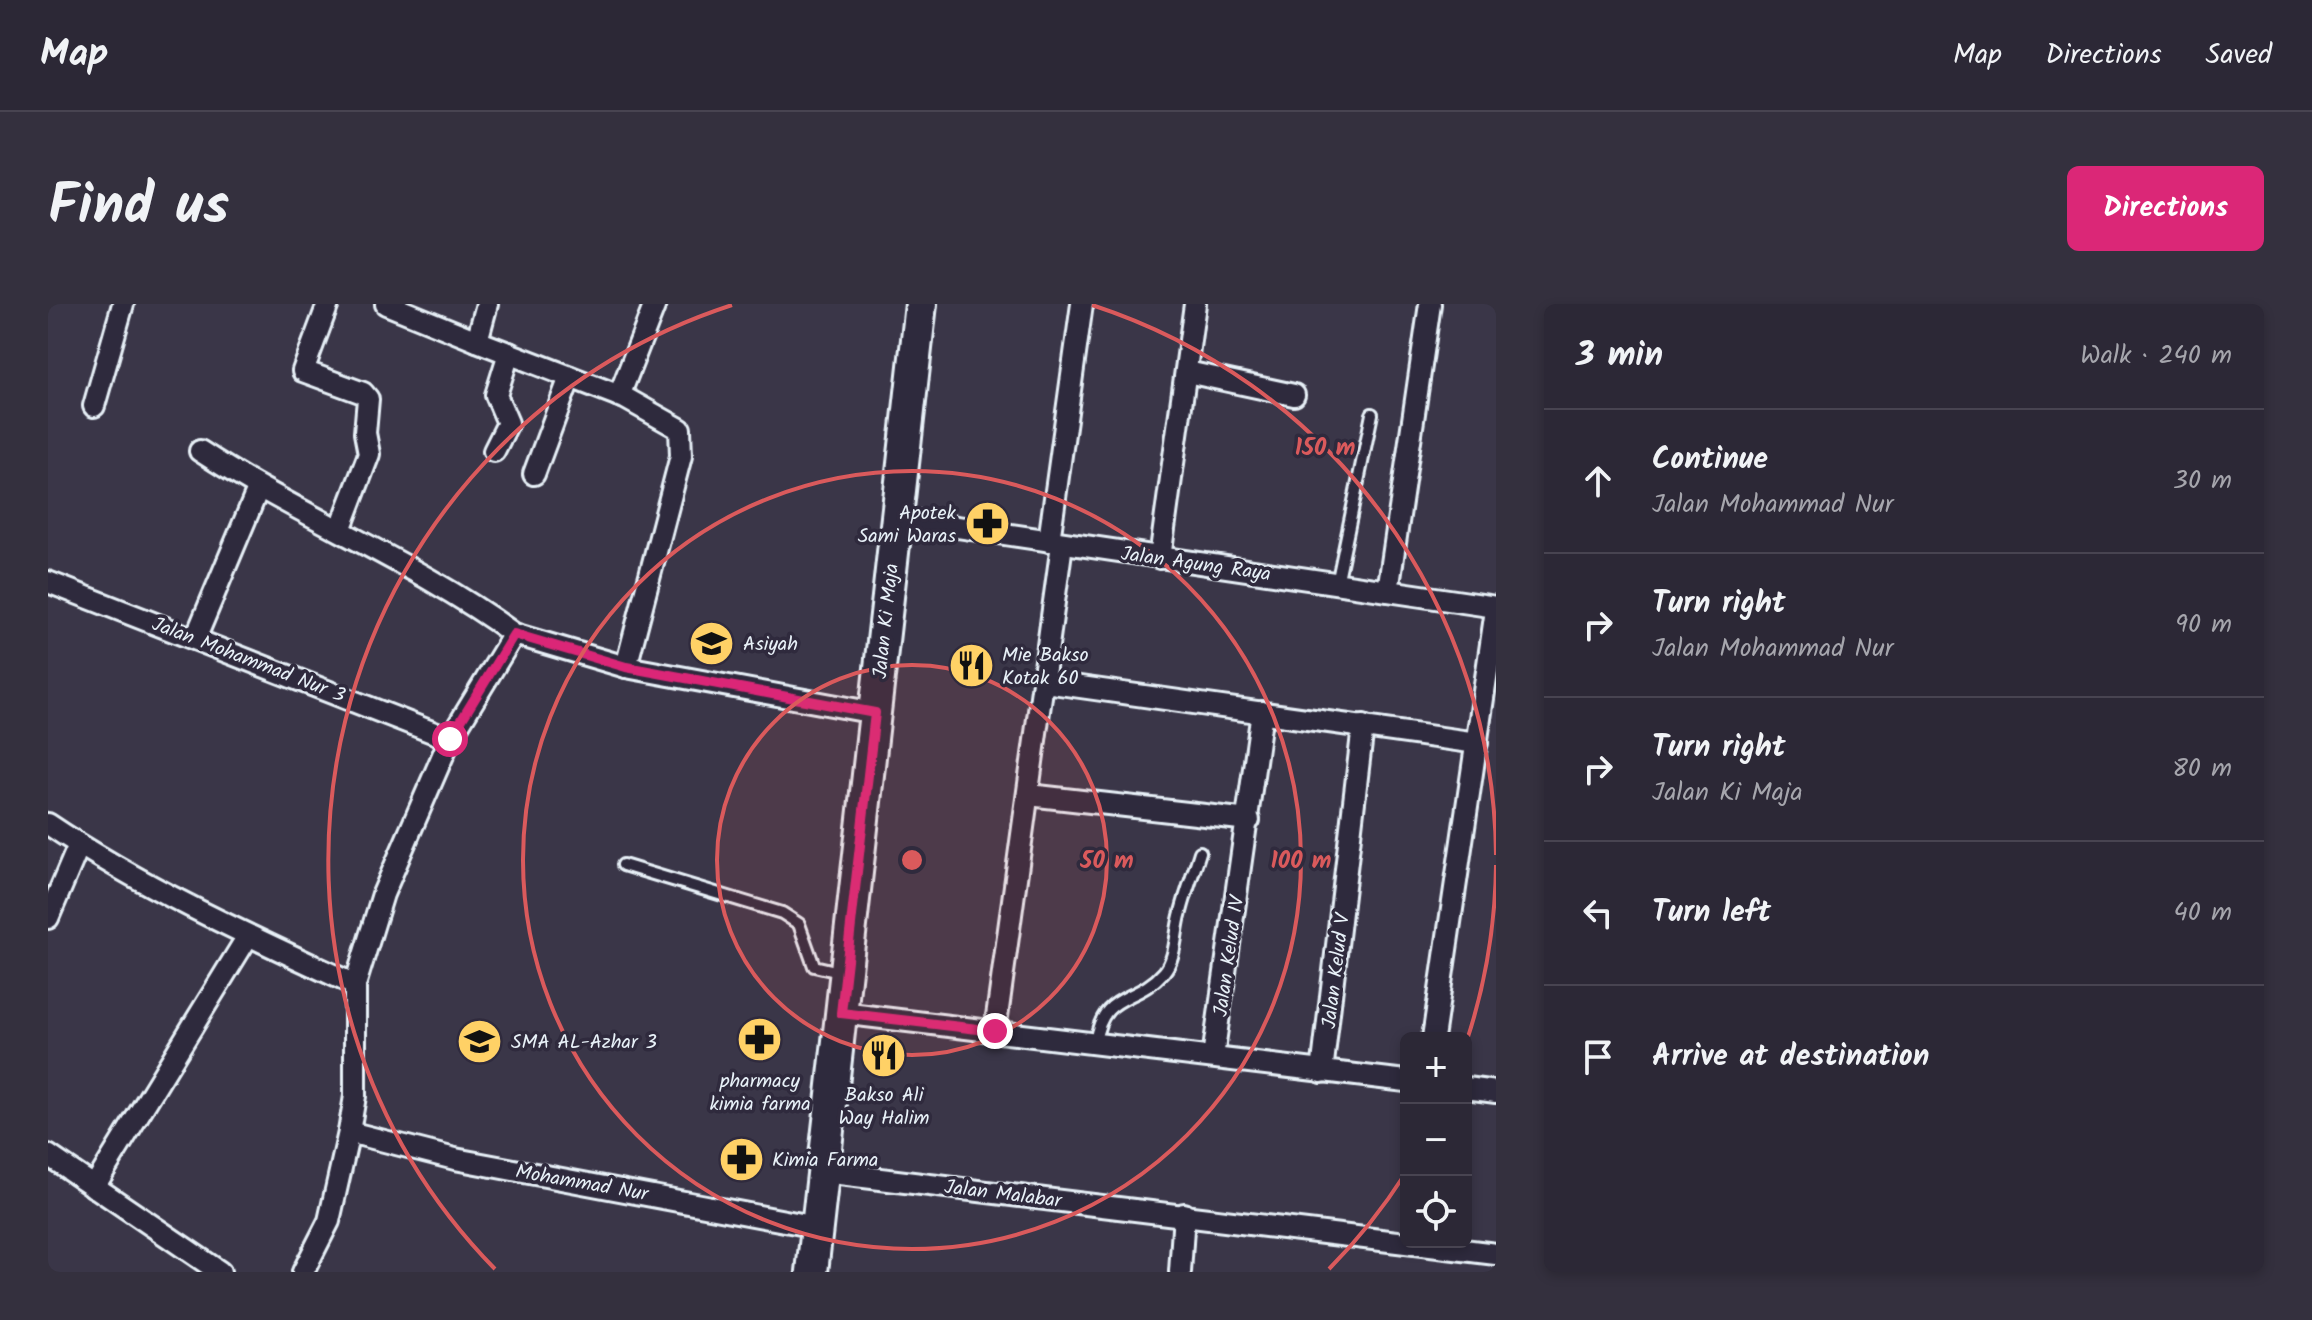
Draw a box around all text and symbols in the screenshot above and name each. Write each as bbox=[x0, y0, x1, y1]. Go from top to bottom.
text: Map bbox=[40, 25, 109, 85]
text: Map bbox=[1953, 33, 2002, 78]
text: Directions bbox=[2046, 33, 2162, 78]
text: Saved bbox=[2206, 33, 2272, 78]
text: Find us bbox=[48, 163, 229, 253]
button: Directions bbox=[2067, 166, 2264, 251]
text: 3 min bbox=[1576, 329, 1663, 383]
text: Walk · 240 m bbox=[2080, 335, 2232, 377]
text: 150 m bbox=[1295, 429, 1355, 468]
text: Continue bbox=[1652, 436, 1768, 484]
icon: ahead bbox=[1576, 459, 1620, 503]
text: 30 m bbox=[2173, 460, 2232, 502]
text: Jalan Mohammad Nur bbox=[1652, 484, 1893, 526]
place label: Apotek Sami Waras bbox=[858, 498, 957, 553]
pharmacy icon: Apotek Sami Waras bbox=[963, 499, 1011, 547]
street label: Jalan Agung Raya bbox=[1119, 539, 1273, 591]
street label: Jalan Ki Maja bbox=[865, 562, 909, 681]
text: Turn right bbox=[1652, 580, 1785, 628]
icon: right bbox=[1576, 603, 1620, 647]
text: 90 m bbox=[2175, 604, 2232, 646]
street label: Jalan Mohammad Nur 3 bbox=[147, 609, 350, 713]
school or university icon: Asiyah bbox=[688, 619, 736, 667]
text: Jalan Mohammad Nur bbox=[1652, 628, 1893, 670]
place label: Asiyah bbox=[743, 629, 798, 661]
place label: Mie Bakso Kotak 60 bbox=[1002, 640, 1089, 695]
restaurant icon: Mie Bakso Kotak 60 bbox=[947, 642, 995, 690]
route start bbox=[432, 721, 468, 757]
text: Turn right bbox=[1652, 724, 1785, 772]
icon: right bbox=[1576, 747, 1620, 791]
text: 80 m bbox=[2172, 748, 2232, 790]
text: Jalan Ki Maja bbox=[1652, 772, 1803, 814]
text: 50 m bbox=[1079, 842, 1134, 881]
text: 100 m bbox=[1271, 842, 1331, 881]
centre of rings bbox=[898, 846, 926, 874]
text: Turn left bbox=[1652, 889, 1771, 937]
icon: left bbox=[1576, 891, 1620, 935]
street label: Jalan Kelud IV bbox=[1206, 892, 1254, 1019]
text: 40 m bbox=[2174, 892, 2232, 934]
street label: Jalan Kelud V bbox=[1314, 911, 1360, 1031]
route end bbox=[977, 1013, 1013, 1049]
pharmacy icon: pharmacy kimia farma bbox=[736, 1016, 784, 1064]
school or university icon: SMA AL-Azhar 3 bbox=[456, 1017, 504, 1065]
place label: SMA AL-Azhar 3 bbox=[511, 1027, 657, 1059]
restaurant icon: Bakso Ali Way Halim bbox=[860, 1031, 908, 1079]
map controls bbox=[1400, 1032, 1472, 1248]
button: + bbox=[1400, 1032, 1472, 1104]
text: Arrive at destination bbox=[1652, 1033, 1929, 1081]
icon: arrive bbox=[1576, 1035, 1620, 1079]
place label: pharmacy kimia farma bbox=[709, 1066, 811, 1121]
place label: Bakso Ali Way Halim bbox=[839, 1080, 929, 1135]
button: − bbox=[1400, 1104, 1472, 1176]
pharmacy icon: Kimia Farma bbox=[717, 1135, 765, 1183]
place label: Kimia Farma bbox=[772, 1145, 878, 1177]
street label: Mohammad Nur bbox=[513, 1157, 652, 1212]
street label: Jalan Malabar bbox=[942, 1172, 1064, 1218]
button: locate bbox=[1400, 1176, 1472, 1248]

